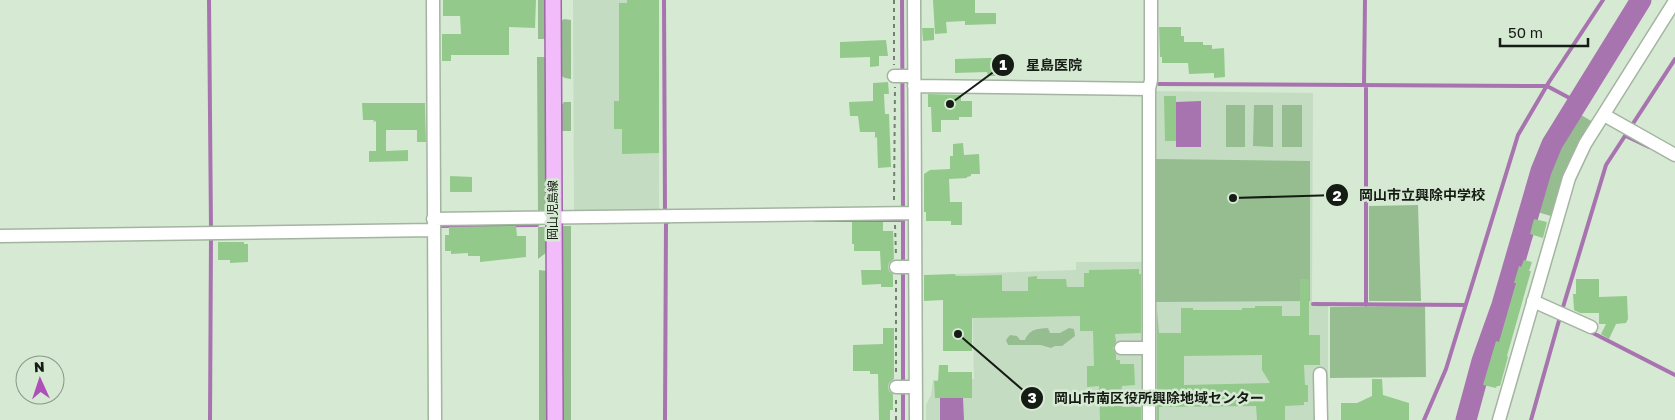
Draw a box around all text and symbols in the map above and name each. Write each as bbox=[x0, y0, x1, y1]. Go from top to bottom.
scale bar bbox=[1500, 15, 1588, 47]
text: 50 m bbox=[1508, 23, 1543, 41]
callout: 星島医院 bbox=[991, 51, 1092, 80]
text: 1 bbox=[999, 55, 1007, 73]
text: 星島医院 bbox=[1026, 56, 1082, 73]
street label: 岡山児島線 bbox=[545, 180, 560, 240]
callout: 岡山市立興除中学校 bbox=[1324, 181, 1495, 210]
text: 2 bbox=[1332, 186, 1342, 204]
text: 岡山市立興除中学校 bbox=[1359, 186, 1485, 203]
north arrow bbox=[15, 355, 65, 405]
text: N bbox=[34, 358, 45, 375]
callout: 岡山市南区役所興除地域センター bbox=[1019, 383, 1274, 412]
text: 3 bbox=[1027, 388, 1037, 406]
text: 岡山市南区役所興除地域センター bbox=[1054, 389, 1264, 406]

